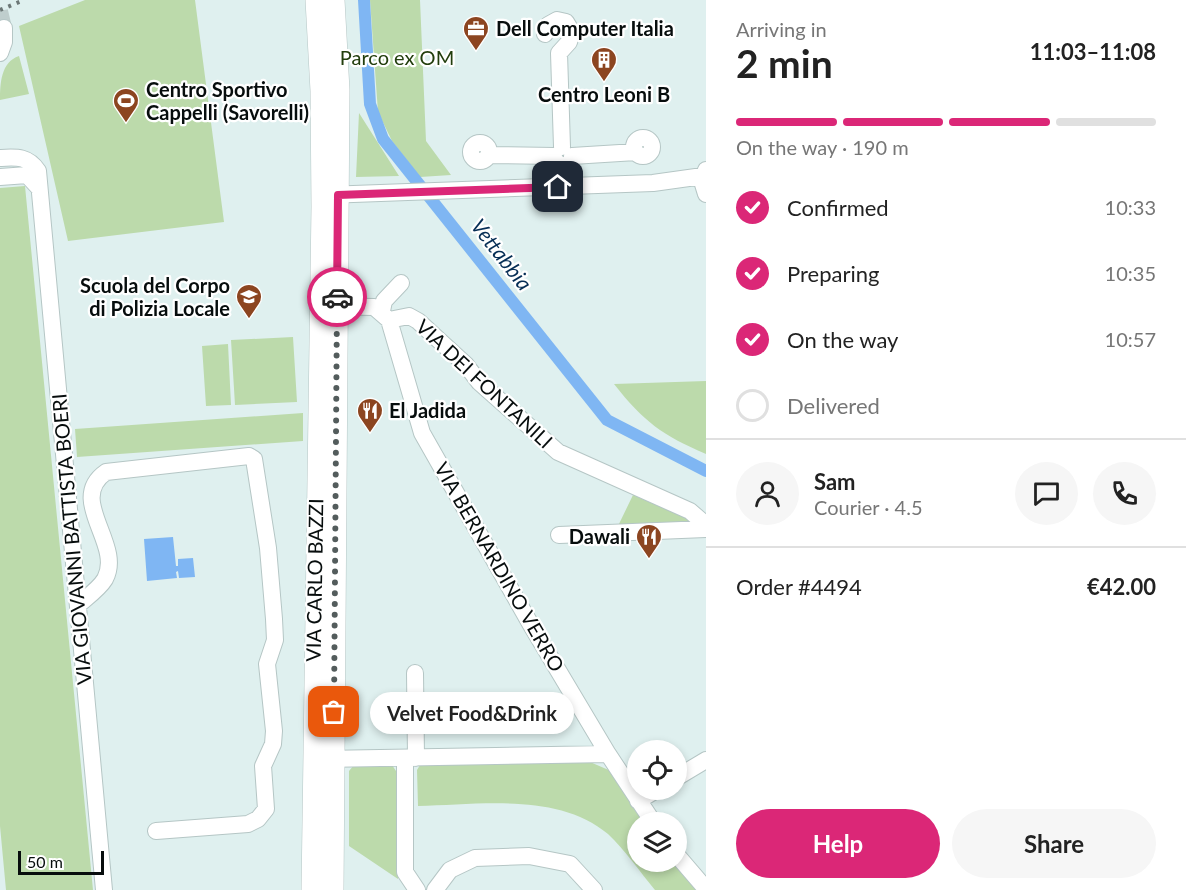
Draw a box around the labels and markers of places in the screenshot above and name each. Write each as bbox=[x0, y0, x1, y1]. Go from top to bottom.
office icon: Dell Computer Italia bbox=[461, 14, 491, 52]
place label: Dell Computer Italia bbox=[496, 16, 674, 40]
building icon: Centro Leoni B bbox=[589, 45, 619, 83]
place label: Centro Sportivo Cappelli (Savorelli) bbox=[146, 77, 309, 124]
place label: Centro Leoni B bbox=[538, 82, 670, 106]
sports icon: Centro Sportivo Cappelli (Savorelli) bbox=[111, 86, 141, 124]
pin bbox=[532, 161, 583, 212]
place label: Scuola del Corpo di Polizia Locale bbox=[80, 273, 230, 320]
school or university icon: Scuola del Corpo di Polizia Locale bbox=[234, 282, 264, 320]
restaurant icon: El Jadida bbox=[355, 396, 385, 434]
place label: El Jadida bbox=[389, 398, 466, 422]
restaurant icon: Dawali bbox=[634, 522, 664, 560]
place label: Dawali bbox=[569, 524, 630, 548]
pin bbox=[308, 686, 359, 737]
callout: Velvet Food&Drink bbox=[370, 691, 574, 733]

